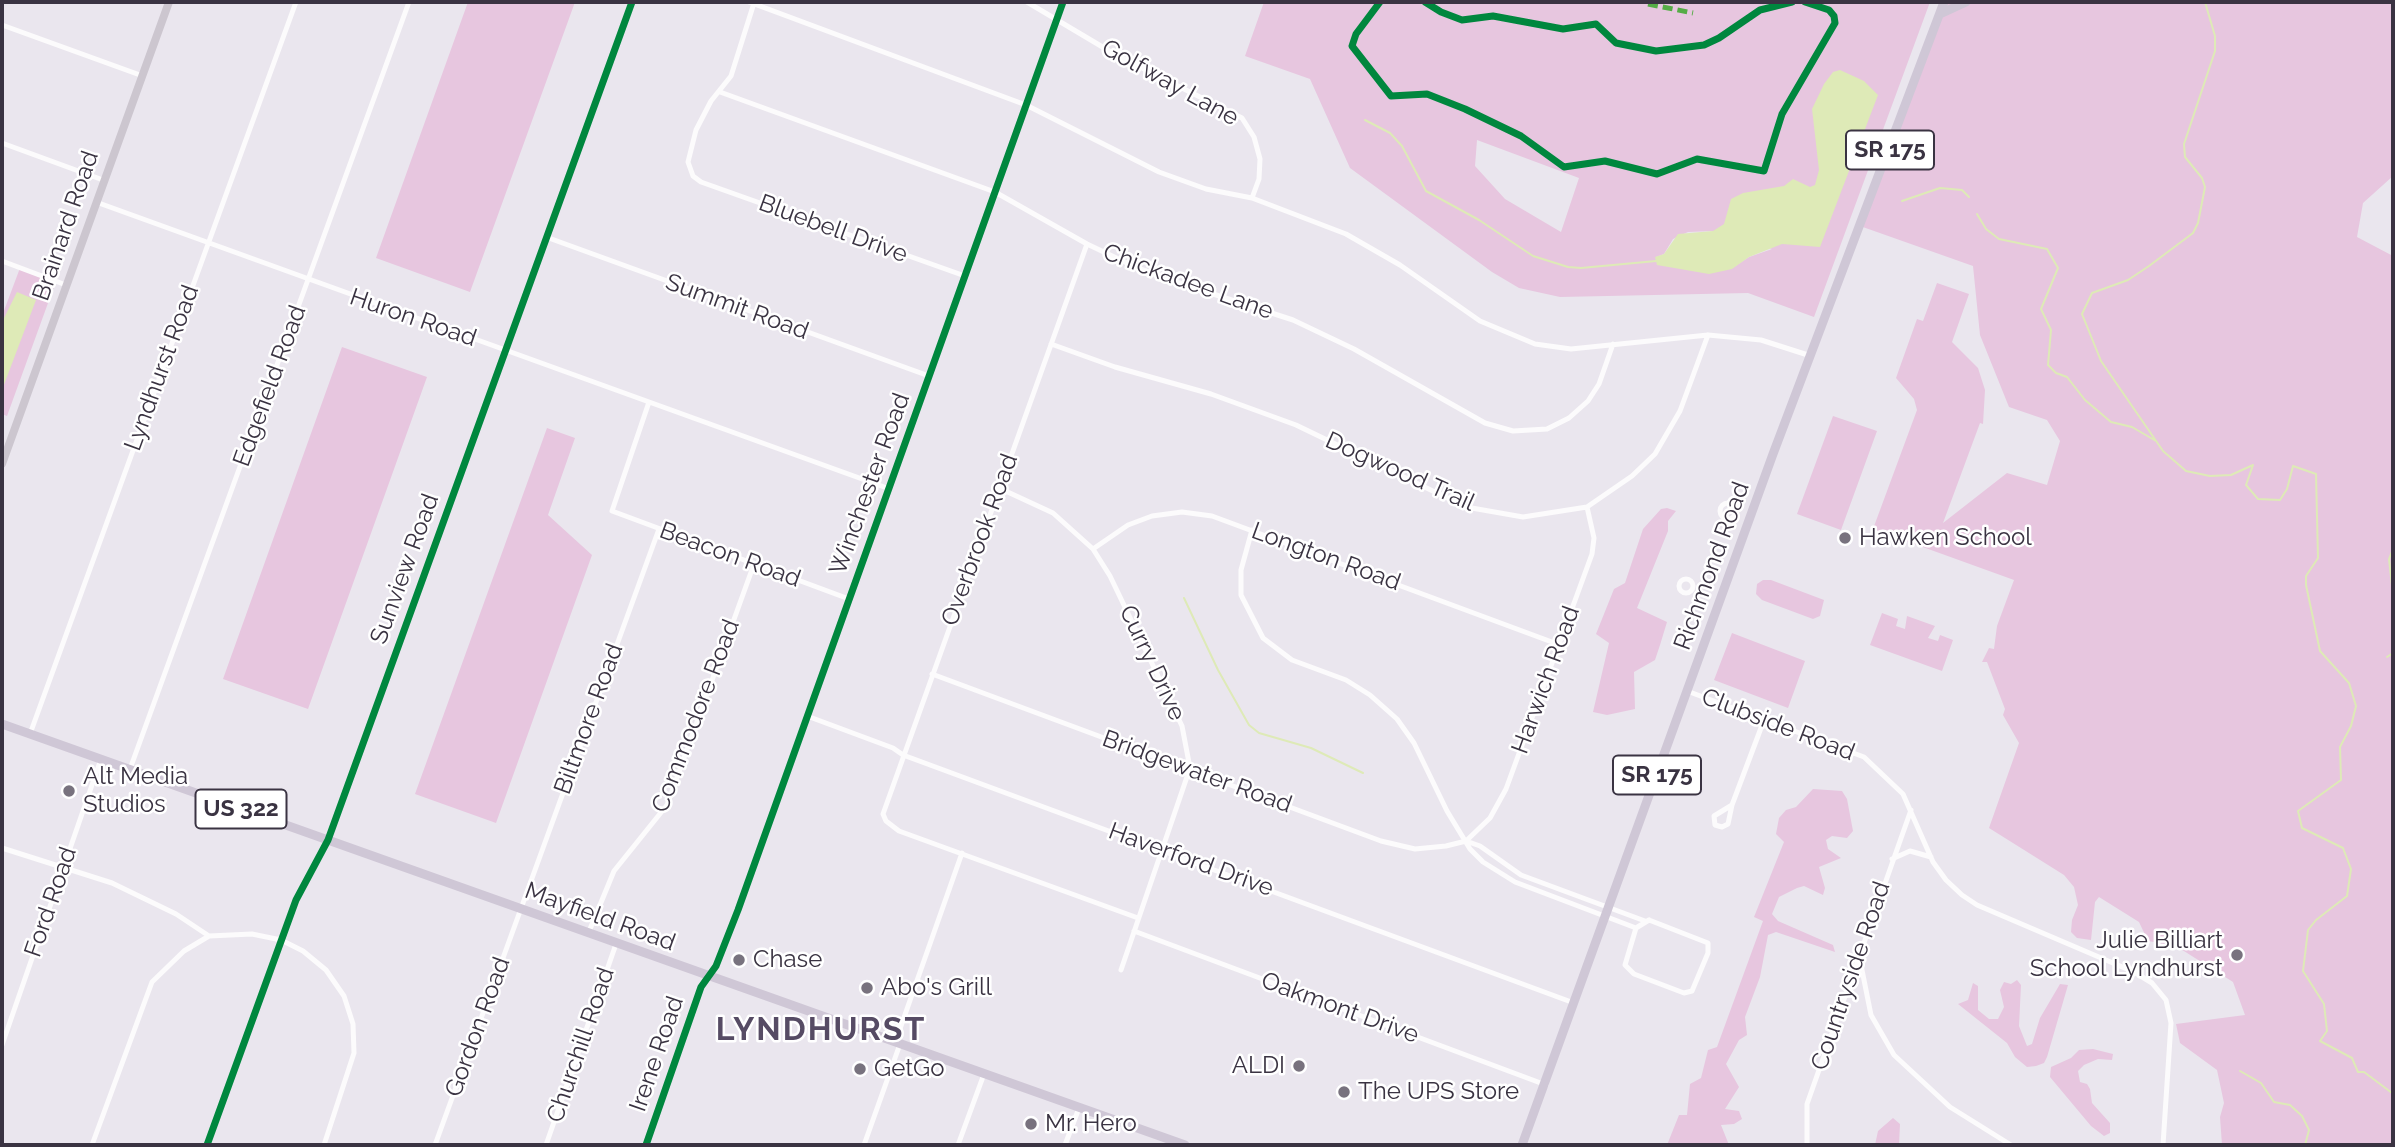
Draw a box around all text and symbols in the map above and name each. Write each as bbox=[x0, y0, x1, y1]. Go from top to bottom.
street label: Golfway Lane bbox=[1097, 34, 1243, 132]
road number: SR 175 bbox=[1846, 130, 1934, 169]
street label: Brainard Road bbox=[27, 147, 105, 305]
street label: Bluebell Drive bbox=[755, 189, 911, 269]
street label: Chickadee Lane bbox=[1099, 238, 1277, 326]
street label: Summit Road bbox=[662, 268, 812, 346]
street label: Lyndhurst Road bbox=[119, 281, 205, 455]
street label: Huron Road bbox=[346, 283, 480, 353]
street label: Edgefield Road bbox=[228, 302, 312, 470]
street label: Winchester Road bbox=[824, 389, 916, 579]
street label: Dogwood Trail bbox=[1321, 426, 1479, 518]
street label: Overbrook Road bbox=[936, 450, 1024, 630]
street label: Richmond Road bbox=[1668, 478, 1756, 654]
street label: Sunview Road bbox=[365, 490, 445, 648]
street label: Beacon Road bbox=[655, 516, 805, 594]
street label: Longton Road bbox=[1247, 517, 1405, 597]
place label: Hawken School bbox=[1859, 524, 2032, 552]
marker: Hawken School bbox=[1837, 530, 1853, 546]
street label: Curry Drive bbox=[1113, 601, 1191, 725]
street label: Harwich Road bbox=[1506, 602, 1586, 758]
street label: Commodore Road bbox=[646, 616, 746, 816]
street label: Biltmore Road bbox=[548, 640, 630, 798]
street label: Clubside Road bbox=[1697, 683, 1859, 767]
street label: Bridgewater Road bbox=[1098, 724, 1296, 820]
road number: SR 175 bbox=[1613, 755, 1701, 794]
place label: Alt Media Studios bbox=[83, 763, 188, 819]
marker: Alt Media Studios bbox=[61, 783, 77, 799]
road number: US 322 bbox=[196, 790, 286, 828]
street label: Haverford Drive bbox=[1105, 817, 1277, 903]
street label: Ford Road bbox=[19, 843, 83, 961]
street label: Mayfield Road bbox=[521, 876, 679, 958]
street label: Countryside Road bbox=[1805, 878, 1897, 1074]
place label: Julie Billiart School Lyndhurst bbox=[2030, 927, 2223, 983]
place label: Chase bbox=[753, 946, 822, 974]
marker: Julie Billiart School Lyndhurst bbox=[2229, 947, 2245, 963]
marker: Chase bbox=[731, 952, 747, 968]
street label: Gordon Road bbox=[439, 953, 517, 1101]
street label: Churchill Road bbox=[541, 964, 621, 1126]
street label: Oakmont Drive bbox=[1257, 966, 1423, 1050]
place label: Abo's Grill bbox=[881, 974, 992, 1002]
marker: Abo's Grill bbox=[859, 980, 875, 996]
street label: Irene Road bbox=[624, 993, 690, 1115]
district label: LYNDHURST bbox=[717, 1011, 925, 1049]
place label: ALDI bbox=[1232, 1052, 1285, 1080]
place label: GetGo bbox=[874, 1055, 945, 1083]
marker: ALDI bbox=[1291, 1058, 1307, 1074]
marker: GetGo bbox=[852, 1061, 868, 1077]
place label: The UPS Store bbox=[1358, 1078, 1519, 1106]
marker: The UPS Store bbox=[1336, 1084, 1352, 1100]
place label: Mr. Hero bbox=[1045, 1110, 1137, 1138]
marker: Mr. Hero bbox=[1023, 1116, 1039, 1132]

